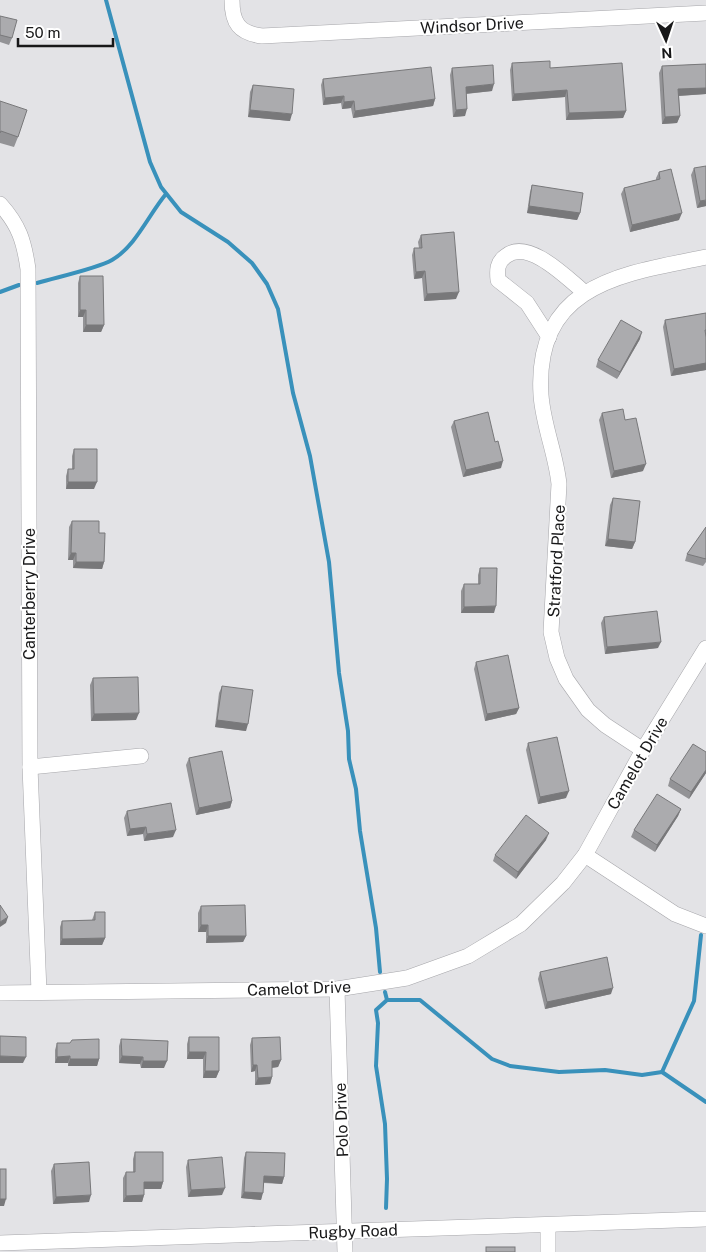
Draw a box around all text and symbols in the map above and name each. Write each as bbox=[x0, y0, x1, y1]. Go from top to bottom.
street label: Windsor Drive bbox=[420, 13, 524, 38]
scale bar bbox=[18, 15, 112, 47]
north arrow bbox=[641, 15, 691, 65]
text: 50 m bbox=[25, 24, 60, 41]
text: N bbox=[661, 45, 673, 61]
street label: Stratford Place bbox=[544, 504, 569, 618]
street label: Canterberry Drive bbox=[20, 528, 39, 660]
street label: Camelot Drive bbox=[603, 713, 672, 813]
street label: Camelot Drive bbox=[247, 977, 351, 1000]
street label: Polo Drive bbox=[331, 1082, 352, 1158]
street label: Rugby Road bbox=[308, 1220, 398, 1243]

